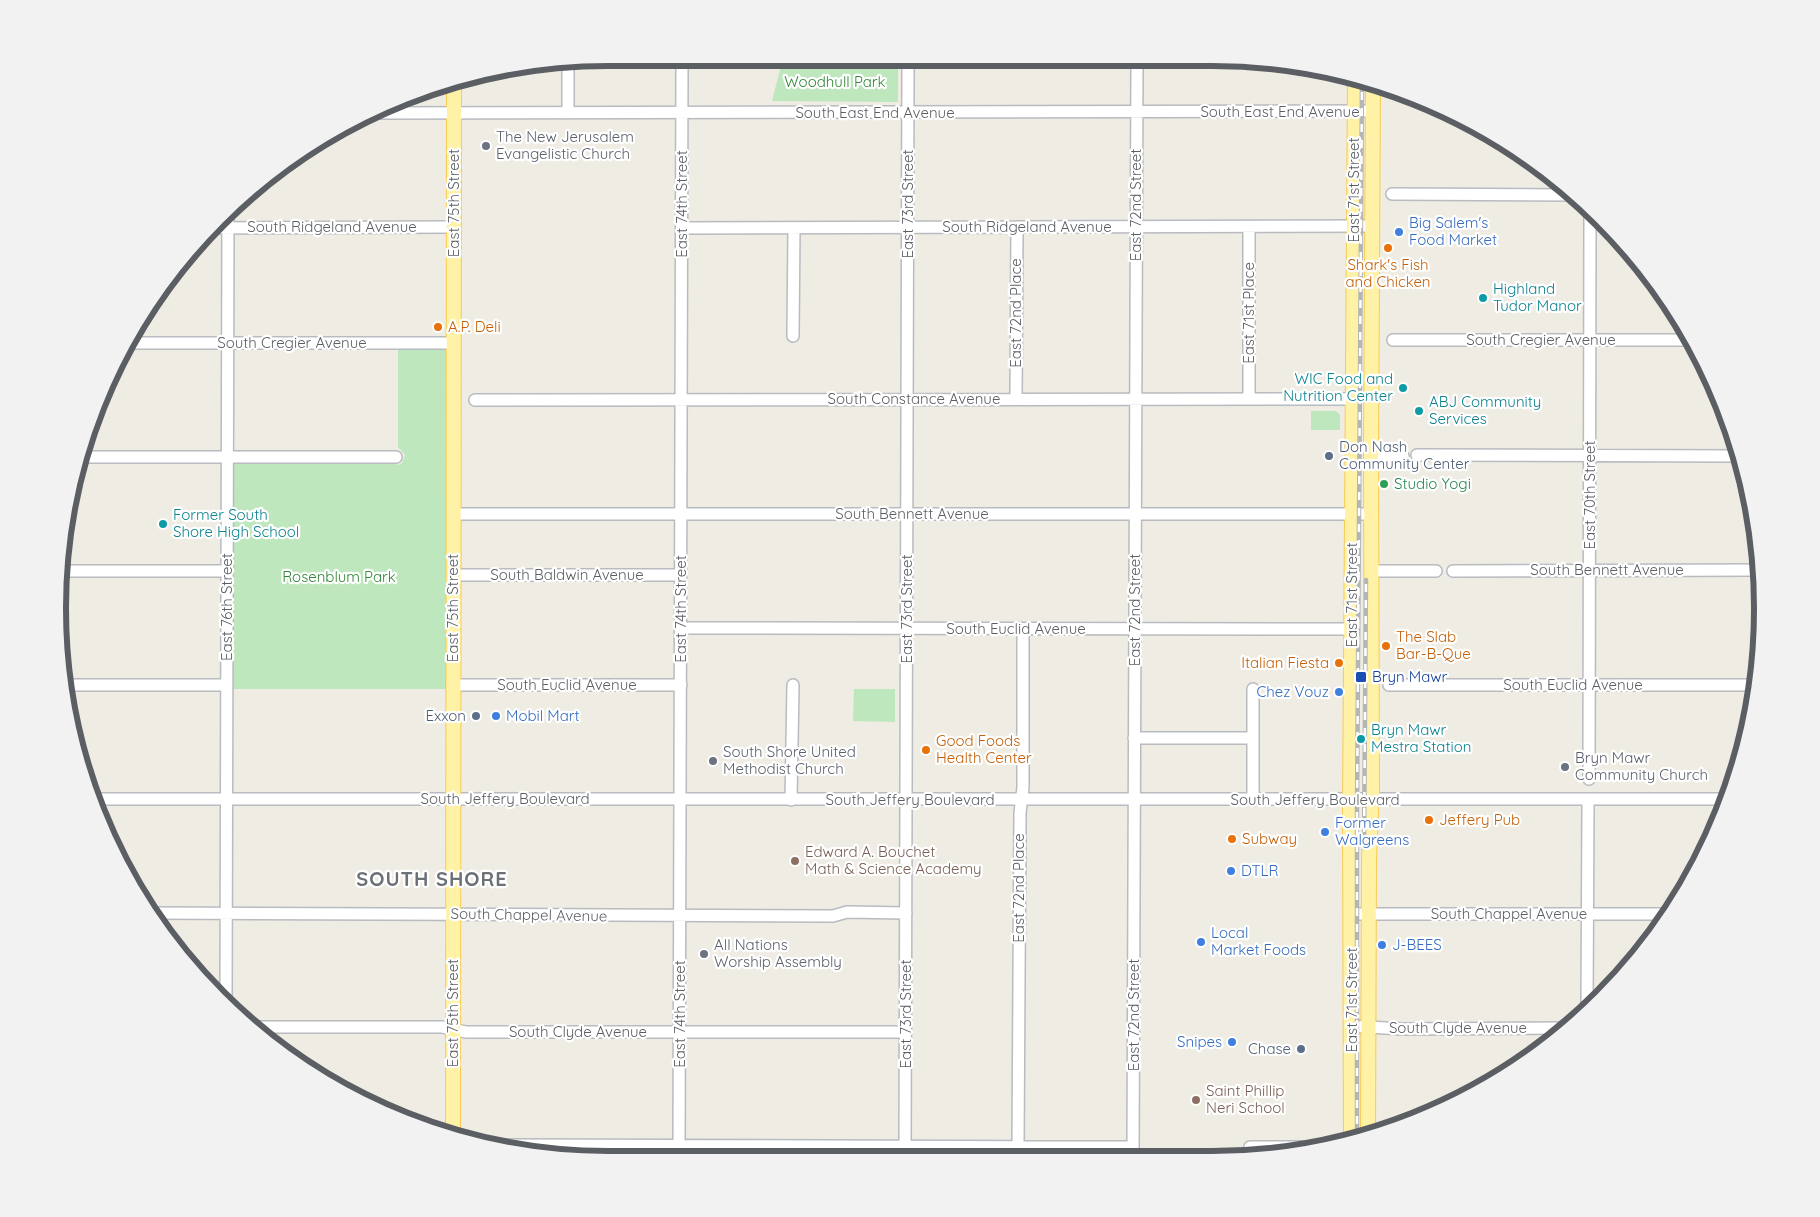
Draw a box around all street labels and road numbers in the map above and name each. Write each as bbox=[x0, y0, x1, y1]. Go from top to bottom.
street label: South East End Avenue bbox=[1200, 102, 1360, 121]
street label: South East End Avenue bbox=[795, 103, 955, 122]
street label: East 71st Street bbox=[1344, 138, 1363, 243]
street label: East 75th Street bbox=[444, 149, 463, 257]
street label: East 73rd Street bbox=[898, 149, 917, 259]
street label: East 72nd Street bbox=[1126, 149, 1145, 261]
street label: East 74th Street bbox=[672, 150, 691, 258]
street label: South Ridgeland Avenue bbox=[247, 217, 417, 236]
street label: South Ridgeland Avenue bbox=[942, 217, 1112, 236]
street label: East 72nd Place bbox=[1006, 258, 1025, 368]
street label: East 71st Place bbox=[1239, 262, 1258, 364]
street label: South Cregier Avenue bbox=[1466, 330, 1616, 349]
street label: South Cregier Avenue bbox=[217, 333, 367, 352]
street label: South Constance Avenue bbox=[828, 389, 1000, 408]
street label: East 70th Street bbox=[1580, 440, 1599, 550]
street label: South Bennett Avenue bbox=[835, 504, 989, 523]
street label: East 71st Street bbox=[1342, 543, 1361, 648]
street label: East 76th Street bbox=[217, 553, 236, 661]
street label: East 75th Street bbox=[443, 554, 462, 662]
street label: East 73rd Street bbox=[897, 554, 916, 664]
street label: East 72nd Street bbox=[1125, 554, 1144, 666]
street label: East 74th Street bbox=[671, 555, 690, 663]
street label: South Bennett Avenue bbox=[1530, 560, 1684, 579]
street label: South Baldwin Avenue bbox=[490, 565, 644, 584]
street label: South Euclid Avenue bbox=[946, 619, 1086, 638]
street label: South Euclid Avenue bbox=[497, 675, 637, 694]
street label: South Euclid Avenue bbox=[1503, 675, 1643, 694]
street label: South Jeffery Boulevard bbox=[420, 789, 590, 808]
street label: South Jeffery Boulevard bbox=[825, 790, 995, 809]
street label: South Jeffery Boulevard bbox=[1230, 790, 1400, 809]
street label: East 72nd Place bbox=[1009, 833, 1028, 943]
street label: South Chappel Avenue bbox=[451, 904, 607, 925]
street label: South Chappel Avenue bbox=[1431, 904, 1587, 923]
street label: East 71st Street bbox=[1342, 948, 1361, 1053]
street label: East 75th Street bbox=[443, 959, 462, 1067]
street label: East 73rd Street bbox=[896, 959, 915, 1069]
street label: East 72nd Street bbox=[1124, 959, 1143, 1071]
street label: East 74th Street bbox=[670, 960, 689, 1068]
street label: South Clyde Avenue bbox=[1389, 1018, 1527, 1037]
street label: South Clyde Avenue bbox=[509, 1022, 647, 1041]

